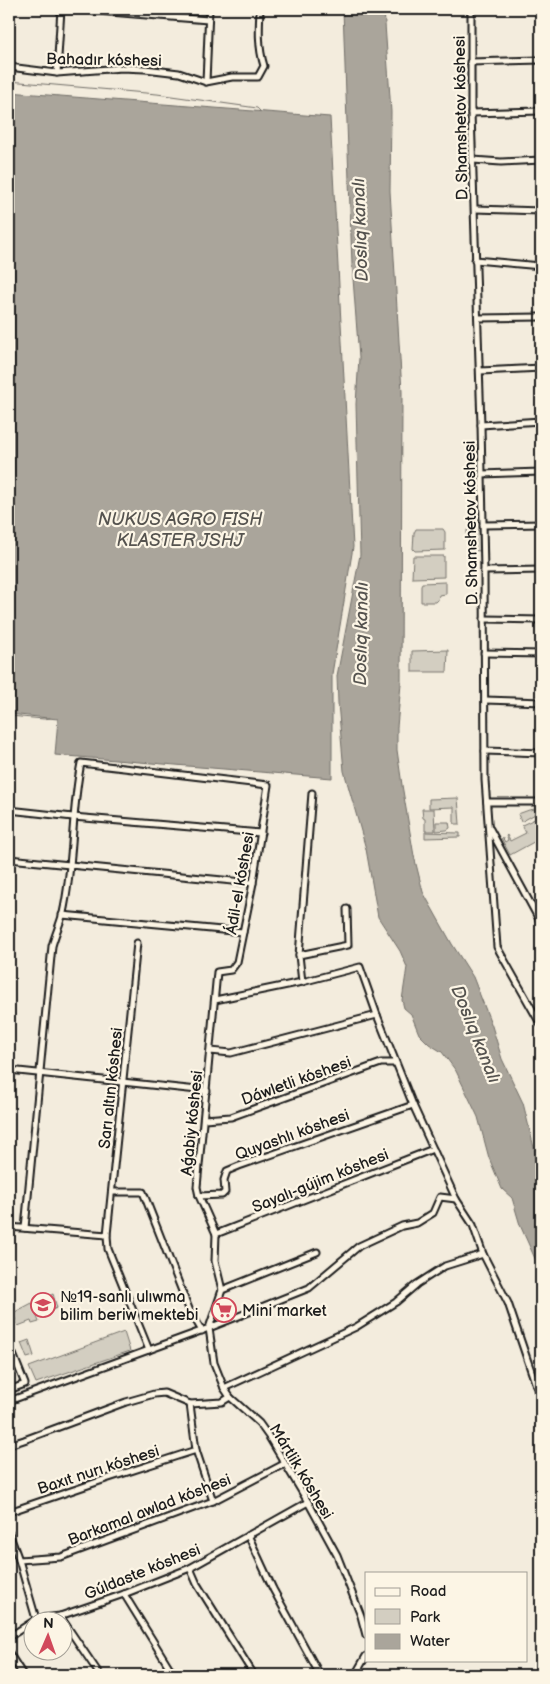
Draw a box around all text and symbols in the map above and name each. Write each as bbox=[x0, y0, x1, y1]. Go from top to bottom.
street label: D. Shamshetov kóshesi bbox=[451, 35, 472, 201]
street label: Bahadır kóshesi bbox=[46, 50, 162, 71]
water label: Doslıq kanalı bbox=[348, 178, 373, 282]
street label: D. Shamshetov kóshesi bbox=[461, 440, 482, 606]
water label: NUKUS AGRO FISH KLASTER JSHJ bbox=[98, 509, 263, 551]
water label: Doslıq kanalı bbox=[350, 582, 373, 686]
street label: Ádil-el kóshesi bbox=[220, 830, 259, 936]
water label: Doslıq kanalı bbox=[446, 982, 505, 1086]
street label: Sarı altın kóshesi bbox=[96, 1027, 127, 1150]
street label: Dáwletli kóshesi bbox=[239, 1053, 354, 1110]
street label: Aǵabiy kóshesi bbox=[178, 1069, 207, 1177]
street label: Quyashlı kóshesi bbox=[233, 1106, 352, 1165]
street label: Sayalı-gújim kóshesi bbox=[250, 1145, 392, 1217]
place label: №19-sanlı ulıwma bilim beriw mektebi bbox=[60, 1288, 198, 1325]
school or university icon: №19-sanlı ulıwma bilim beriw mektebi bbox=[30, 1292, 56, 1318]
supermarket icon: Mini market bbox=[211, 1297, 237, 1323]
place label: Mini market bbox=[242, 1302, 327, 1321]
street label: Mártlik kóshesi bbox=[265, 1421, 337, 1523]
street label: Baxıt nurı kóshesi bbox=[35, 1442, 162, 1499]
street label: Barkamal awlad kóshesi bbox=[65, 1471, 234, 1550]
street label: Gúldaste kóshesi bbox=[82, 1541, 203, 1604]
legend bbox=[365, 1572, 528, 1662]
text: Road bbox=[410, 1582, 446, 1601]
text: Park bbox=[410, 1608, 441, 1627]
north arrow bbox=[22, 1612, 72, 1662]
text: N bbox=[43, 1615, 54, 1632]
text: Water bbox=[410, 1632, 450, 1651]

